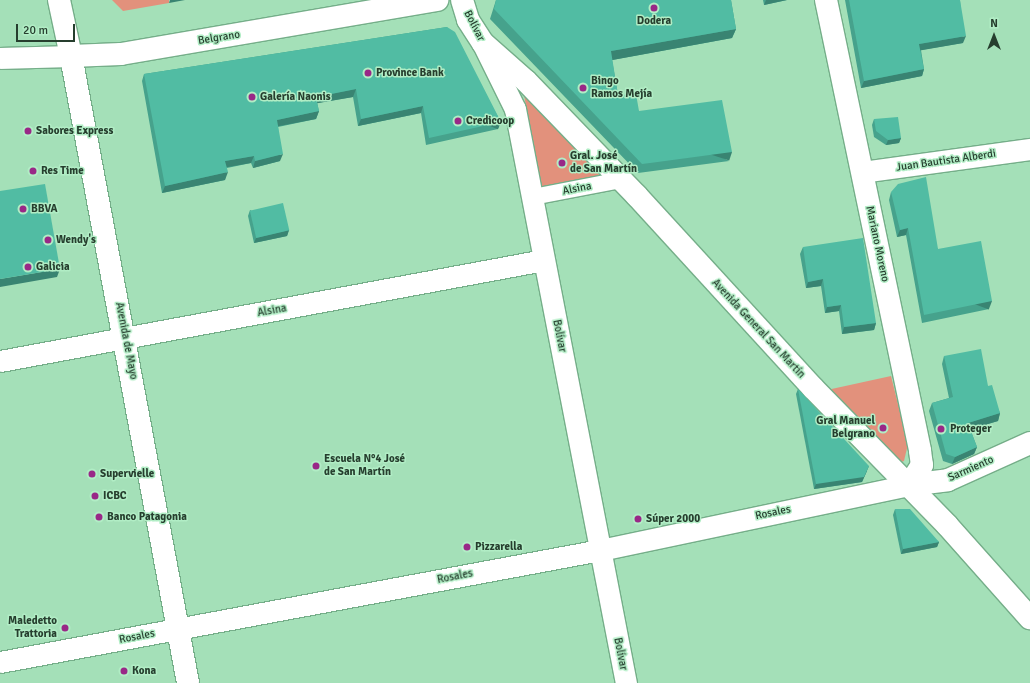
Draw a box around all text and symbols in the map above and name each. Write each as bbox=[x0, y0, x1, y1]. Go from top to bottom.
marker: Dodera bbox=[649, 3, 659, 13]
street label: Bolívar bbox=[461, 8, 487, 44]
place label: Dodera bbox=[637, 14, 671, 28]
scale bar bbox=[18, 16, 77, 42]
north arrow bbox=[974, 16, 1014, 56]
text: N bbox=[990, 17, 998, 30]
text: 20 m bbox=[23, 23, 48, 38]
street label: Belgrano bbox=[197, 28, 241, 48]
place label: Province Bank bbox=[376, 66, 444, 80]
marker: Province Bank bbox=[363, 68, 373, 78]
place label: Bingo Ramos Mejía bbox=[591, 75, 652, 101]
marker: Bingo Ramos Mejía bbox=[578, 83, 588, 93]
place label: Galería Naonis bbox=[260, 90, 331, 104]
marker: Galería Naonis bbox=[247, 92, 257, 102]
place label: Credicoop bbox=[466, 114, 514, 128]
marker: Credicoop bbox=[453, 116, 463, 126]
place label: Sabores Express bbox=[36, 124, 113, 138]
marker: Sabores Express bbox=[23, 126, 33, 136]
street label: Juan Bautista Alberdi bbox=[895, 147, 997, 175]
place label: Gral. José de San Martín bbox=[570, 150, 637, 176]
marker: Gral. José de San Martín bbox=[557, 158, 567, 168]
place label: Res Time bbox=[41, 164, 84, 178]
marker: Res Time bbox=[28, 166, 38, 176]
street label: Alsina bbox=[561, 180, 593, 198]
place label: BBVA bbox=[31, 202, 58, 216]
marker: BBVA bbox=[18, 204, 28, 214]
street label: Mariano Moreno bbox=[863, 205, 891, 283]
place label: Wendy's bbox=[56, 233, 96, 247]
marker: Wendy's bbox=[43, 235, 53, 245]
place label: Galicia bbox=[36, 260, 70, 274]
marker: Galicia bbox=[23, 262, 33, 272]
street label: Avenida General San Martín bbox=[709, 277, 807, 381]
street label: Avenida de Mayo bbox=[112, 301, 140, 381]
street label: Alsina bbox=[256, 302, 288, 320]
street label: Bolívar bbox=[549, 319, 569, 353]
place label: Gral Manuel Belgrano bbox=[816, 415, 875, 441]
place label: Proteger bbox=[950, 422, 992, 436]
marker: Gral Manuel Belgrano bbox=[878, 423, 888, 433]
marker: Proteger bbox=[935, 423, 947, 435]
place label: Escuela N°4 José de San Martín bbox=[324, 453, 405, 479]
street label: Sarmiento bbox=[946, 453, 996, 485]
marker: Escuela N°4 José de San Martín bbox=[311, 461, 321, 471]
place label: Supervielle bbox=[100, 467, 154, 481]
marker: Supervielle bbox=[87, 469, 97, 479]
place label: ICBC bbox=[103, 489, 127, 503]
marker: ICBC bbox=[90, 491, 100, 501]
street label: Rosales bbox=[754, 503, 792, 523]
place label: Banco Patagonia bbox=[107, 510, 187, 524]
marker: Banco Patagonia bbox=[94, 512, 104, 522]
place label: Súper 2000 bbox=[646, 512, 700, 526]
marker: Súper 2000 bbox=[633, 514, 643, 524]
place label: Pizzarella bbox=[475, 540, 522, 554]
marker: Pizzarella bbox=[462, 542, 472, 552]
street label: Rosales bbox=[436, 567, 474, 587]
place label: Maledetto Trattoria bbox=[8, 615, 57, 641]
marker: Maledetto Trattoria bbox=[60, 623, 70, 633]
street label: Rosales bbox=[118, 627, 156, 647]
street label: Bolívar bbox=[610, 637, 630, 671]
place label: Kona bbox=[132, 664, 156, 678]
marker: Kona bbox=[119, 666, 129, 676]

